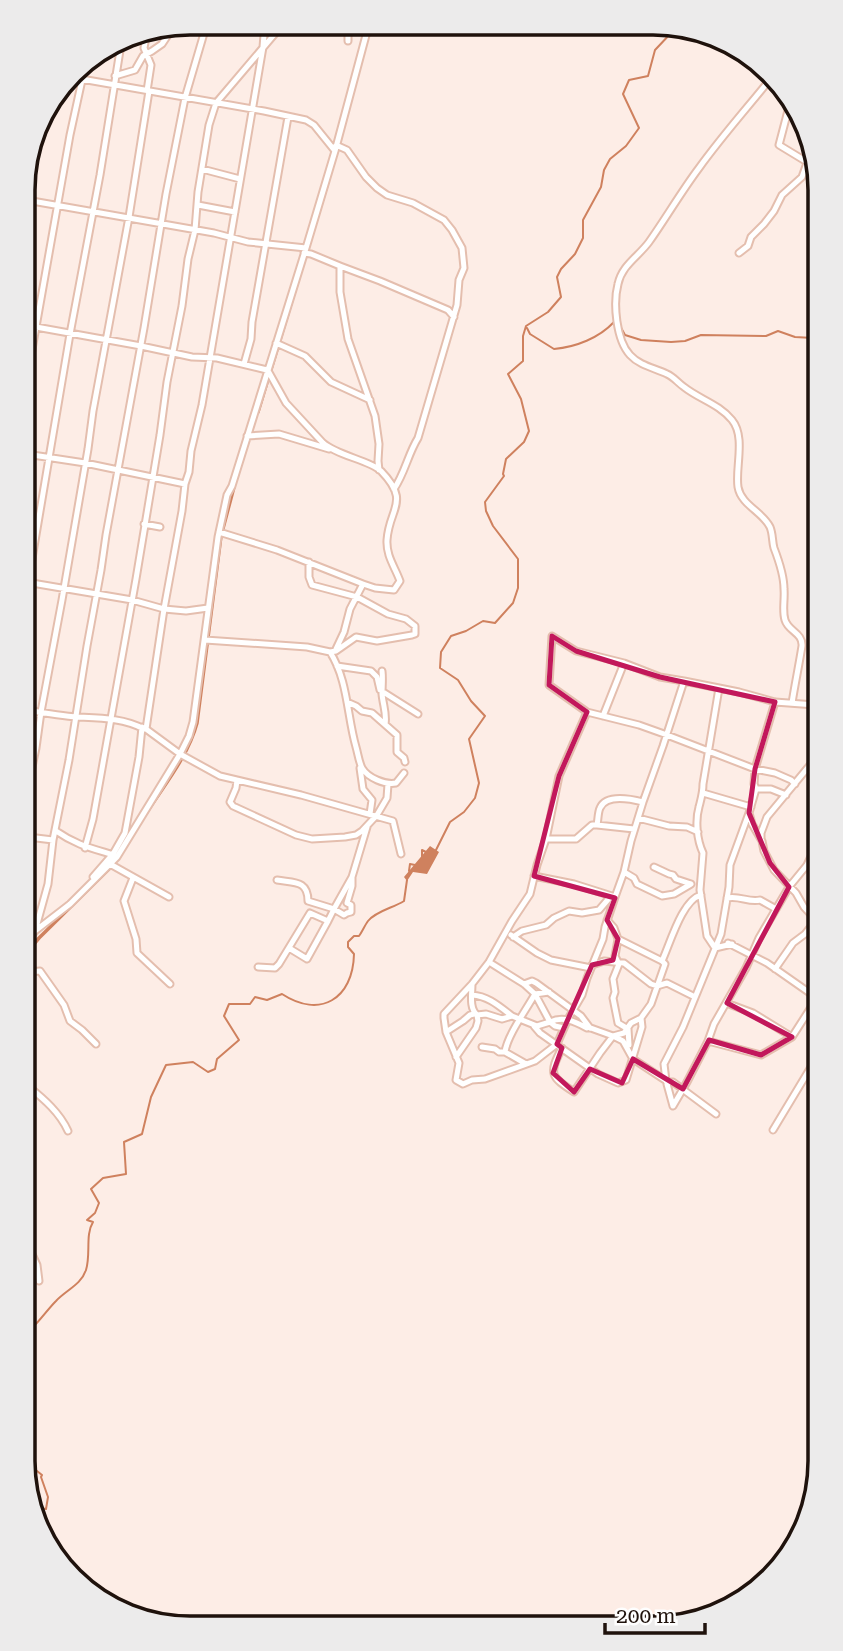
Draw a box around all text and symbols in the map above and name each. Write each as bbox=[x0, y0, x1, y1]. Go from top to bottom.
scale bar bbox=[605, 1592, 705, 1636]
text: 200 m bbox=[616, 1604, 676, 1628]

